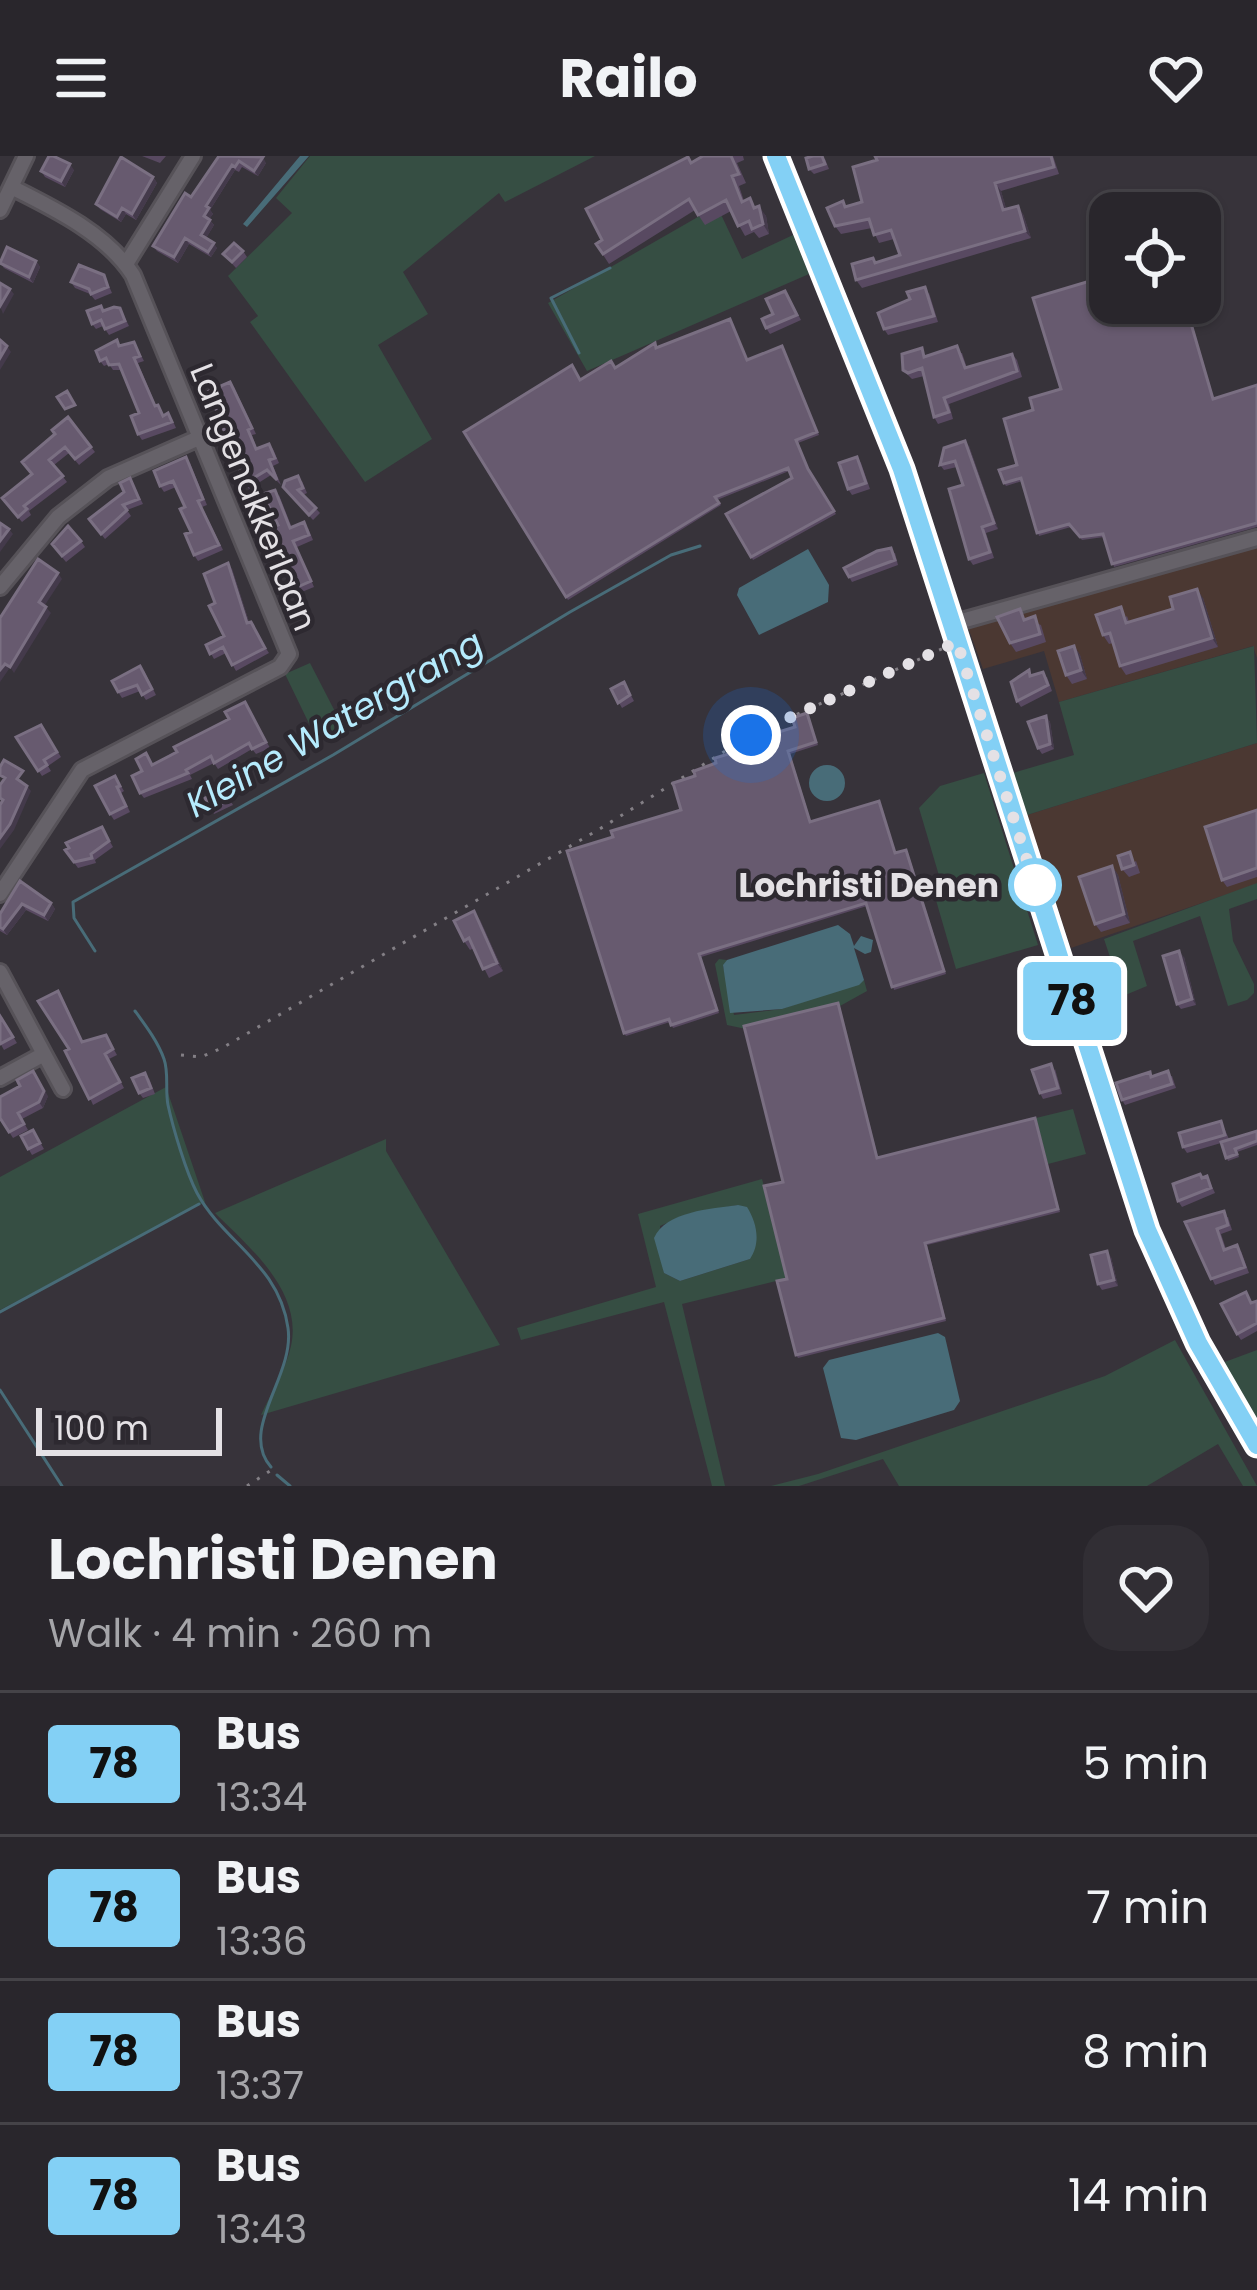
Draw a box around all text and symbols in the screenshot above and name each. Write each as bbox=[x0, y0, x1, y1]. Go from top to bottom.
text: Railo bbox=[559, 40, 698, 116]
icon: menu bbox=[48, 45, 114, 111]
icon: heart bbox=[1143, 45, 1209, 111]
map controls bbox=[1089, 192, 1221, 324]
button: locate bbox=[1089, 192, 1221, 324]
street label: Langenakkerlaan bbox=[178, 356, 329, 638]
water label: Kleine Watergrang bbox=[176, 617, 492, 829]
your location bbox=[721, 705, 781, 765]
marker: Lochristi Denen bbox=[1010, 860, 1060, 910]
place label: Lochristi Denen bbox=[738, 862, 999, 909]
line badge: 78 bbox=[1018, 962, 1126, 1040]
text: 78 bbox=[1047, 971, 1097, 1030]
scale bar bbox=[36, 1402, 222, 1455]
text: 100 m bbox=[54, 1405, 149, 1452]
text: Lochristi Denen bbox=[48, 1519, 498, 1599]
button: heart bbox=[1083, 1525, 1209, 1651]
text: Walk · 4 min · 260 m bbox=[48, 1606, 432, 1661]
text: Bus bbox=[216, 1702, 301, 1765]
text: 5 min bbox=[1083, 1732, 1209, 1795]
text: 78 bbox=[89, 1734, 139, 1793]
text: 13:34 bbox=[216, 1770, 307, 1825]
text: Bus bbox=[216, 1846, 301, 1909]
text: 7 min bbox=[1086, 1876, 1209, 1939]
text: 78 bbox=[89, 1878, 139, 1937]
text: 13:36 bbox=[216, 1914, 308, 1969]
text: Bus bbox=[216, 1990, 301, 2053]
text: 8 min bbox=[1082, 2020, 1209, 2083]
text: 78 bbox=[89, 2022, 139, 2081]
text: 13:37 bbox=[216, 2058, 304, 2113]
text: Bus bbox=[216, 2134, 301, 2197]
text: 14 min bbox=[1068, 2164, 1209, 2227]
text: 78 bbox=[89, 2166, 139, 2225]
text: 13:43 bbox=[216, 2202, 307, 2257]

